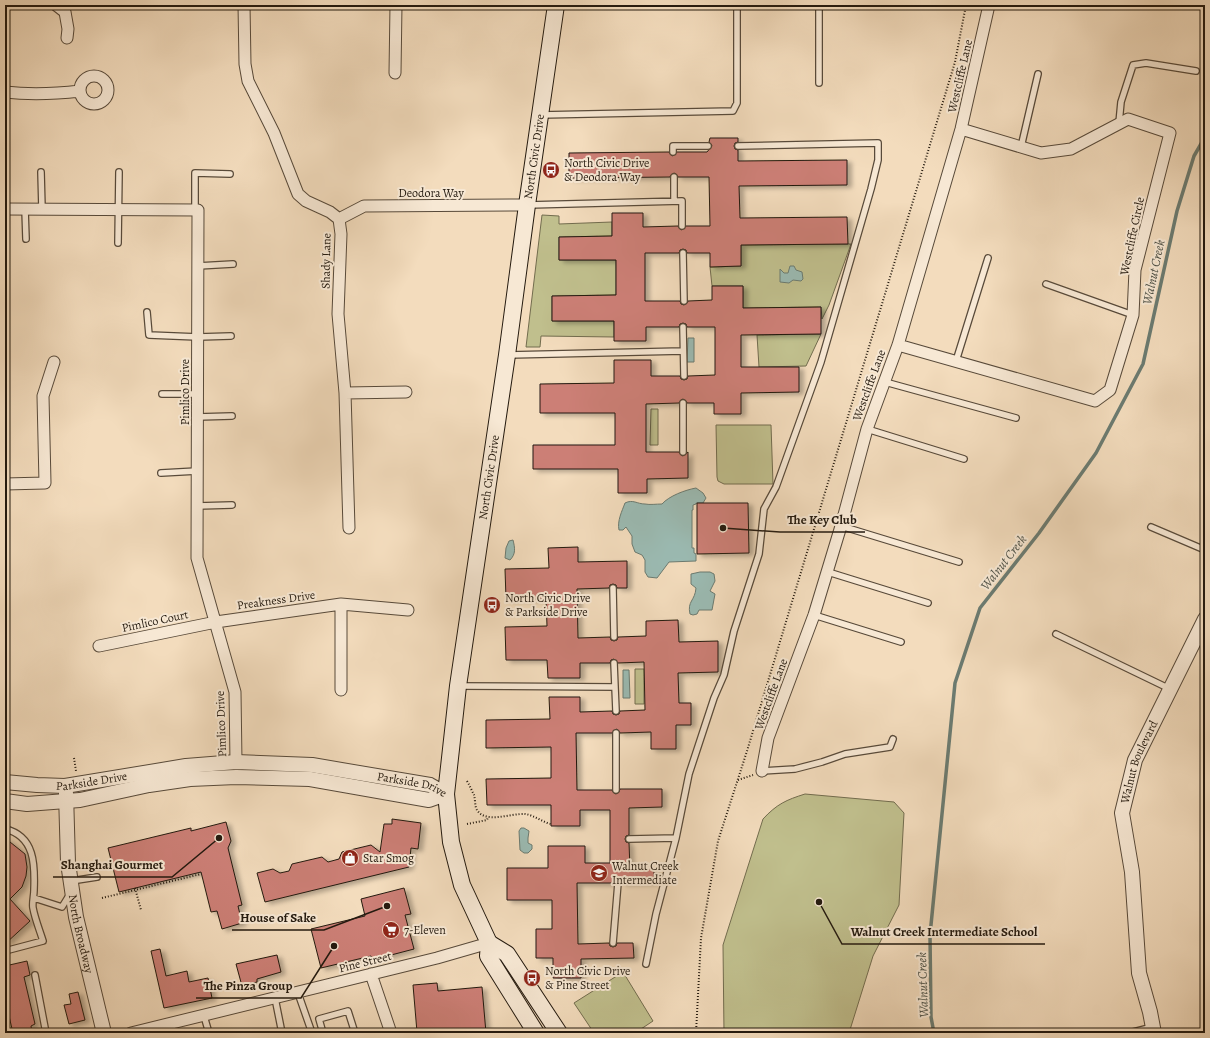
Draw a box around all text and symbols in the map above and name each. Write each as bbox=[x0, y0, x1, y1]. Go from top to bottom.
street label: Westcliffe Lane bbox=[944, 38, 976, 115]
street label: North Civic Drive bbox=[520, 113, 548, 200]
place label: North Civic Drive & Deodora Way bbox=[564, 155, 650, 185]
bus stop icon: North Civic Drive & Deodora Way bbox=[541, 160, 561, 180]
street label: Deodora Way bbox=[398, 185, 464, 201]
street label: Westcliffe Circle bbox=[1116, 195, 1148, 278]
street label: Shady Lane bbox=[318, 233, 334, 289]
water label: Walnut Creek bbox=[1138, 238, 1169, 306]
street label: Westcliffe Lane bbox=[848, 347, 889, 424]
street label: Pimlico Drive bbox=[177, 359, 193, 425]
street label: North Civic Drive bbox=[475, 434, 503, 521]
callout: The Key Club bbox=[780, 507, 865, 532]
text: The Key Club bbox=[787, 511, 857, 528]
water label: Walnut Creek bbox=[976, 531, 1030, 593]
street label: Preakness Drive bbox=[236, 587, 316, 613]
place label: North Civic Drive & Parkside Drive bbox=[505, 590, 591, 620]
bus stop icon: North Civic Drive & Parkside Drive bbox=[482, 595, 502, 615]
street label: Pimlico Court bbox=[120, 606, 190, 636]
street label: Westcliffe Lane bbox=[750, 656, 791, 733]
street label: Pimlico Drive bbox=[212, 691, 230, 757]
street label: Walnut Boulevard bbox=[1116, 717, 1162, 806]
street label: Parkside Drive bbox=[56, 768, 128, 794]
street label: Parkside Drive bbox=[376, 768, 450, 801]
shop icon: Star Smog bbox=[340, 848, 360, 868]
place label: Star Smog bbox=[363, 850, 414, 866]
callout: Shanghai Gourmet bbox=[53, 852, 172, 877]
text: Shanghai Gourmet bbox=[61, 856, 164, 873]
place label: Walnut Creek Intermediate bbox=[611, 858, 679, 888]
school or university icon: Walnut Creek Intermediate bbox=[589, 863, 609, 883]
street label: North Broadway bbox=[65, 893, 97, 975]
callout: House of Sake bbox=[232, 905, 324, 930]
text: House of Sake bbox=[240, 909, 316, 926]
callout: Walnut Creek Intermediate School bbox=[842, 919, 1045, 944]
supermarket icon: 7-Eleven bbox=[381, 920, 401, 940]
place label: 7-Eleven bbox=[404, 922, 446, 938]
text: Walnut Creek Intermediate School bbox=[850, 923, 1038, 940]
street label: Pine Street bbox=[337, 948, 393, 976]
water label: Walnut Creek bbox=[913, 952, 932, 1018]
place label: North Civic Drive & Pine Street bbox=[545, 963, 631, 993]
bus stop icon: North Civic Drive & Pine Street bbox=[522, 968, 542, 988]
callout: The Pinza Group bbox=[196, 973, 301, 998]
text: The Pinza Group bbox=[204, 977, 292, 994]

